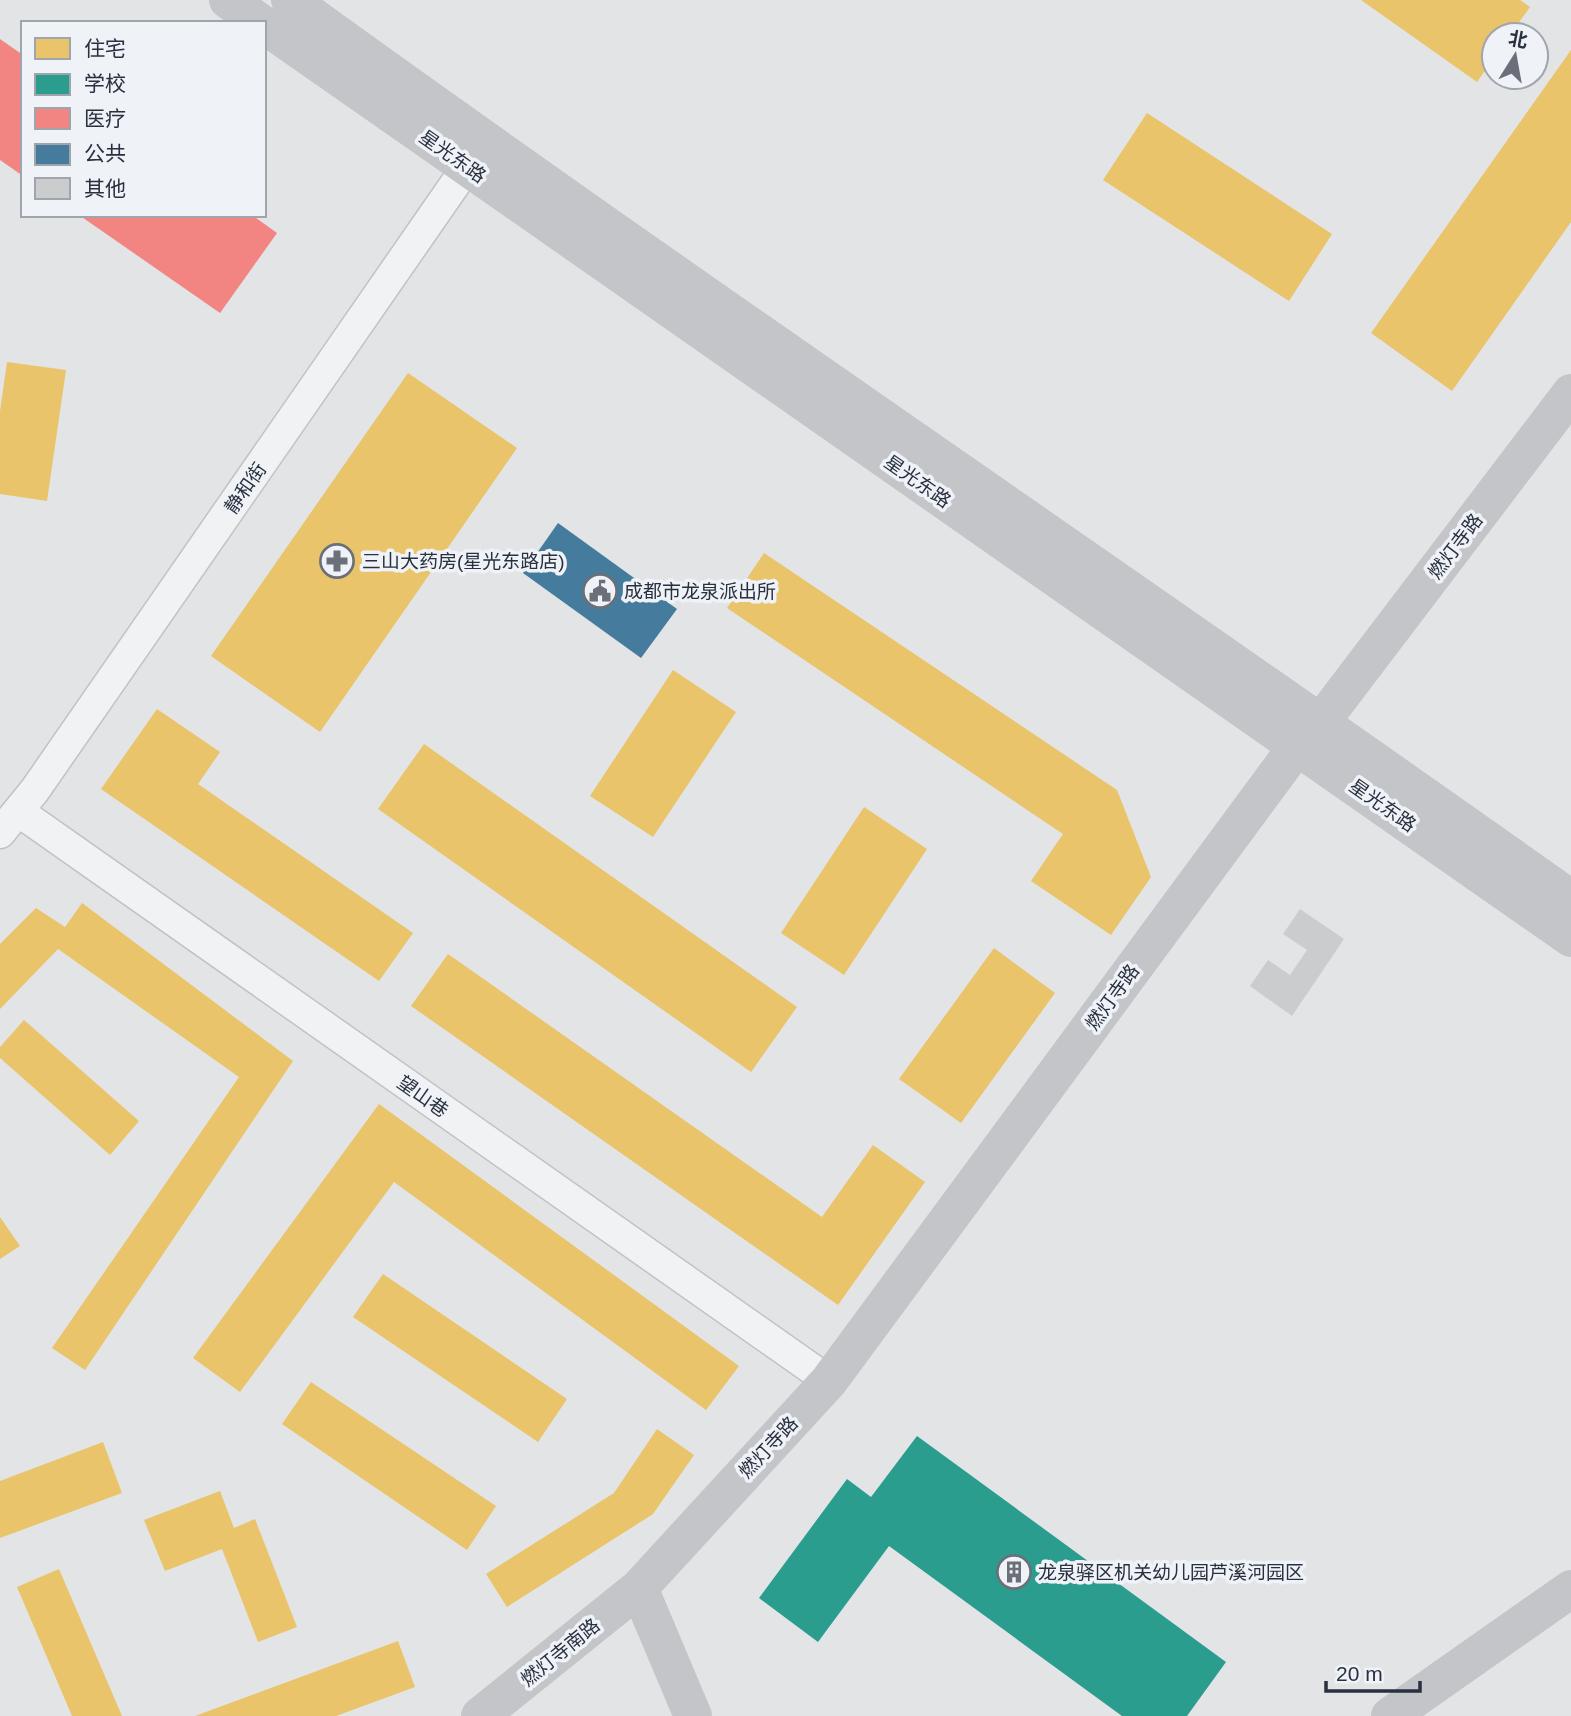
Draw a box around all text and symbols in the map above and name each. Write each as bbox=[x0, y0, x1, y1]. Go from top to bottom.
legend bbox=[21, 21, 266, 217]
north arrow bbox=[1480, 21, 1550, 91]
text: 北 bbox=[1507, 28, 1529, 52]
text: 住宅 bbox=[84, 37, 126, 60]
text: 学校 bbox=[84, 72, 126, 95]
text: 医疗 bbox=[84, 107, 126, 130]
street label: 星光东路 bbox=[416, 126, 490, 187]
text: 公共 bbox=[84, 142, 126, 165]
text: 其他 bbox=[84, 177, 126, 200]
street label: 星光东路 bbox=[881, 451, 955, 512]
street label: 静和街 bbox=[220, 459, 270, 518]
street label: 燃灯寺路 bbox=[1424, 510, 1487, 583]
pharmacy icon: 三山大药房(星光东路店) bbox=[318, 542, 356, 580]
place label: 三山大药房(星光东路店) bbox=[362, 551, 565, 572]
public building icon: 成都市龙泉派出所 bbox=[581, 572, 619, 610]
place label: 成都市龙泉派出所 bbox=[624, 581, 776, 602]
street label: 星光东路 bbox=[1346, 775, 1420, 836]
street label: 燃灯寺路 bbox=[1082, 960, 1143, 1034]
street label: 望山巷 bbox=[393, 1071, 452, 1121]
street label: 燃灯寺路 bbox=[735, 1412, 802, 1482]
building icon: 龙泉驿区机关幼儿园芦溪河园区 bbox=[995, 1553, 1033, 1591]
place label: 龙泉驿区机关幼儿园芦溪河园区 bbox=[1038, 1562, 1304, 1583]
street label: 燃灯寺南路 bbox=[517, 1614, 604, 1690]
scale bar bbox=[1326, 1650, 1420, 1694]
text: 20 m bbox=[1336, 1662, 1383, 1685]

